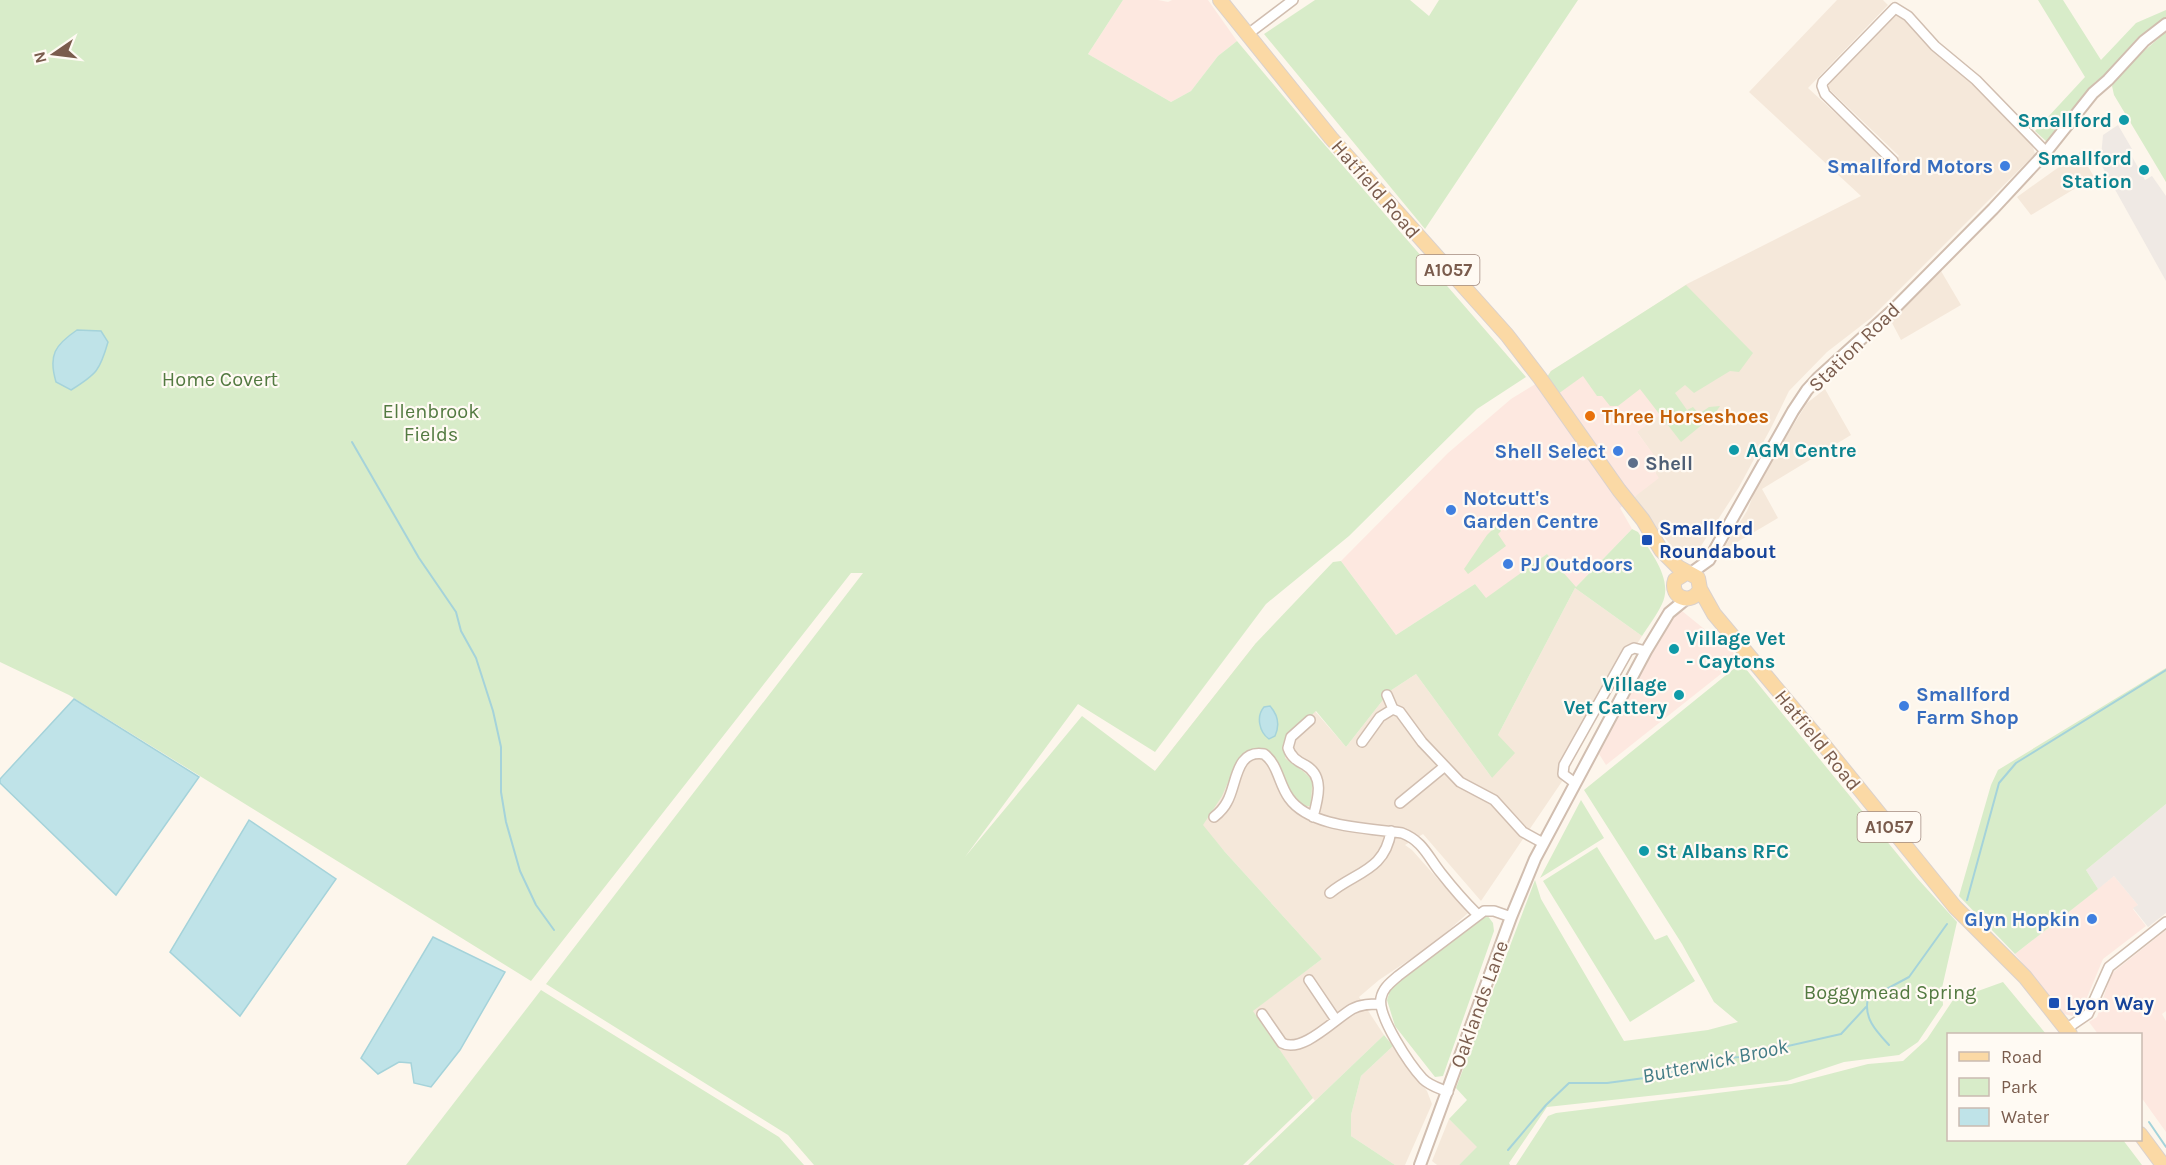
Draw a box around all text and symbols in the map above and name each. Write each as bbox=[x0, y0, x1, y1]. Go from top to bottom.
north arrow bbox=[24, 24, 84, 84]
text: N bbox=[29, 50, 51, 65]
place label: Smallford bbox=[2018, 109, 2112, 132]
marker: Smallford bbox=[2117, 113, 2131, 127]
street label: Hatfield Road bbox=[1327, 135, 1425, 243]
place label: Smallford Station bbox=[2038, 147, 2132, 193]
place label: Smallford Motors bbox=[1827, 155, 1993, 178]
marker: Smallford Motors bbox=[1998, 159, 2012, 173]
marker: Smallford Station bbox=[2137, 163, 2151, 177]
road number: A1057 bbox=[1416, 255, 1480, 285]
street label: Station Road bbox=[1804, 298, 1905, 397]
park label: Home Covert bbox=[162, 368, 279, 391]
park label: Ellenbrook Fields bbox=[383, 400, 480, 446]
place label: Three Horseshoes bbox=[1602, 405, 1769, 428]
marker: Three Horseshoes bbox=[1583, 409, 1597, 423]
place label: AGM Centre bbox=[1746, 439, 1857, 462]
place label: Shell Select bbox=[1494, 440, 1606, 463]
marker: AGM Centre bbox=[1727, 443, 1741, 457]
marker: Shell Select bbox=[1611, 444, 1625, 458]
place label: Shell bbox=[1645, 452, 1693, 475]
marker: Shell bbox=[1626, 456, 1640, 470]
place label: Notcutt's Garden Centre bbox=[1463, 487, 1599, 533]
marker: Notcutt's Garden Centre bbox=[1444, 503, 1458, 517]
place label: Smallford Roundabout bbox=[1659, 517, 1776, 563]
marker: Smallford Roundabout bbox=[1640, 533, 1654, 547]
place label: PJ Outdoors bbox=[1520, 553, 1633, 576]
marker: PJ Outdoors bbox=[1501, 557, 1515, 571]
place label: Village Vet - Caytons bbox=[1686, 627, 1786, 673]
marker: Village Vet - Caytons bbox=[1667, 642, 1681, 656]
place label: Village Vet Cattery bbox=[1564, 673, 1667, 719]
place label: Smallford Farm Shop bbox=[1916, 683, 2019, 729]
street label: Hatfield Road bbox=[1770, 685, 1865, 795]
marker: Village Vet Cattery bbox=[1672, 688, 1686, 702]
marker: Smallford Farm Shop bbox=[1897, 699, 1911, 713]
road number: A1057 bbox=[1858, 812, 1920, 842]
place label: St Albans RFC bbox=[1656, 840, 1789, 863]
marker: St Albans RFC bbox=[1637, 844, 1651, 858]
place label: Glyn Hopkin bbox=[1964, 908, 2080, 931]
marker: Glyn Hopkin bbox=[2085, 912, 2099, 926]
street label: Oaklands Lane bbox=[1446, 937, 1513, 1071]
park label: Boggymead Spring bbox=[1804, 981, 1976, 1004]
place label: Lyon Way bbox=[2066, 992, 2154, 1015]
marker: Lyon Way bbox=[2047, 996, 2061, 1010]
legend bbox=[1947, 1033, 2142, 1141]
water label: Butterwick Brook bbox=[1640, 1034, 1791, 1088]
text: Road bbox=[2001, 1046, 2042, 1068]
text: Park bbox=[2001, 1076, 2038, 1098]
text: Water bbox=[2001, 1106, 2049, 1128]

